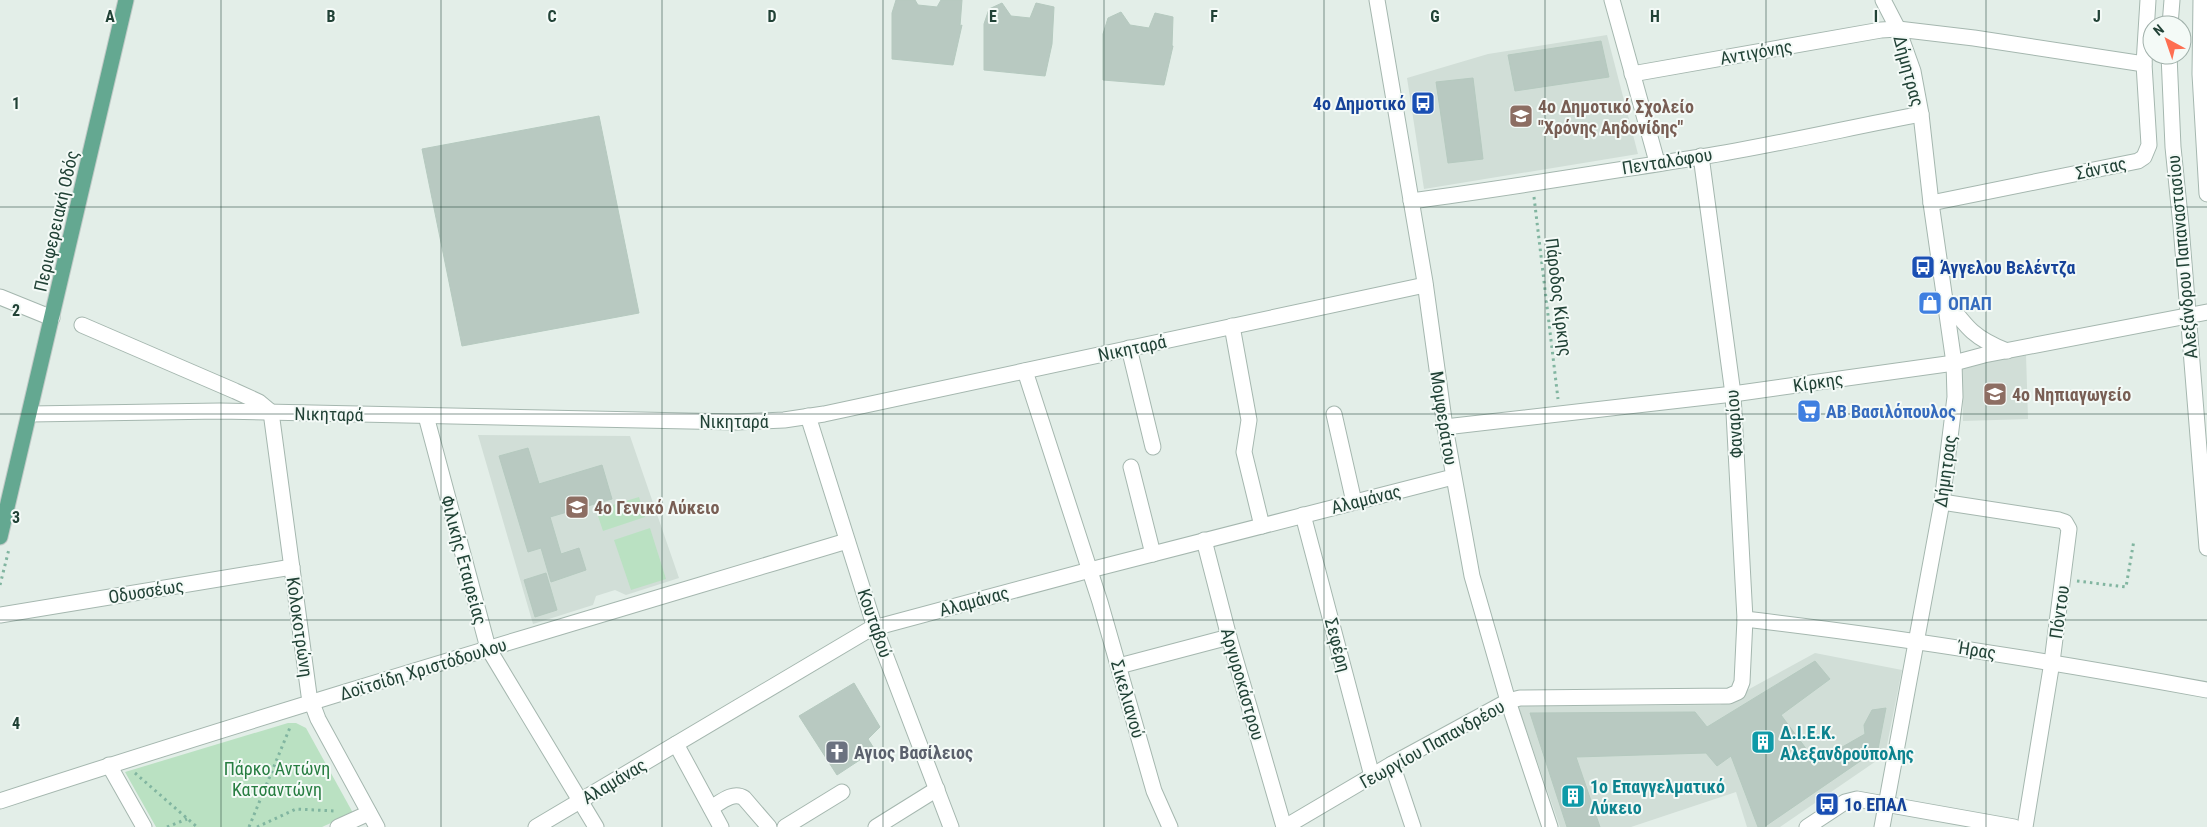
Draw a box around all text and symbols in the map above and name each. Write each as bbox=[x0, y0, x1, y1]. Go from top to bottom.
text: A bbox=[105, 7, 115, 26]
text: B bbox=[327, 7, 336, 26]
text: C bbox=[547, 7, 557, 26]
text: D bbox=[767, 7, 777, 26]
text: E bbox=[989, 7, 997, 26]
text: F bbox=[1210, 7, 1218, 26]
text: G bbox=[1430, 7, 1440, 26]
text: H bbox=[1650, 7, 1660, 26]
text: I bbox=[1874, 7, 1878, 26]
text: J bbox=[2093, 7, 2101, 26]
north arrow bbox=[2142, 15, 2192, 65]
text: N bbox=[2150, 21, 2167, 39]
street label: Δήμητρας bbox=[1889, 33, 1929, 109]
street label: Αντιγόνης bbox=[1718, 35, 1794, 69]
bus stop icon: 4ο Δημοτικό bbox=[1410, 90, 1436, 116]
place label: 4ο Δημοτικό bbox=[1313, 93, 1406, 114]
text: 1 bbox=[12, 94, 20, 113]
place label: 4ο Δημοτικό Σχολείο "Χρόνης Αηδονίδης" bbox=[1538, 96, 1694, 138]
school or university icon: 4ο Δημοτικό Σχολείο "Χρόνης Αηδονίδης" bbox=[1508, 103, 1534, 129]
street label: Πενταλόφου bbox=[1620, 143, 1714, 179]
street label: Περιφερειακή Οδός bbox=[30, 148, 82, 294]
street label: Σάντας bbox=[2074, 152, 2128, 184]
street label: Αλεξάνδρου Παπαναστασίου bbox=[2163, 154, 2201, 360]
street label: Πάροδος Κίρκης bbox=[1541, 237, 1577, 357]
bus stop icon: Άγγελου Βελέντζα bbox=[1910, 254, 1936, 280]
place label: Άγγελου Βελέντζα bbox=[1940, 257, 2075, 278]
shop icon: ΟΠΑΠ bbox=[1917, 290, 1943, 316]
place label: ΟΠΑΠ bbox=[1948, 293, 1992, 314]
text: 2 bbox=[12, 301, 20, 320]
street label: Νικηταρά bbox=[1096, 331, 1168, 365]
street label: Κίρκης bbox=[1792, 368, 1844, 396]
street label: Μομφεράτου bbox=[1426, 369, 1462, 467]
school or university icon: 4ο Νηπιαγωγείο bbox=[1982, 381, 2008, 407]
place label: 4ο Νηπιαγωγείο bbox=[2012, 384, 2131, 405]
street label: Φαναρίου bbox=[1721, 389, 1747, 459]
supermarket icon: ΑΒ Βασιλόπουλος bbox=[1796, 398, 1822, 424]
place label: ΑΒ Βασιλόπουλος bbox=[1826, 401, 1956, 422]
street label: Νικηταρά bbox=[294, 403, 364, 425]
street label: Νικηταρά bbox=[699, 411, 769, 432]
street label: Δήμητρας bbox=[1930, 434, 1960, 508]
street label: Αλαμάνας bbox=[1329, 480, 1403, 518]
street label: Φιλικής Εταιρείας bbox=[437, 493, 491, 627]
school or university icon: 4ο Γενικό Λύκειο bbox=[564, 494, 590, 520]
place label: 4ο Γενικό Λύκειο bbox=[594, 497, 720, 518]
text: 3 bbox=[12, 508, 20, 527]
street label: Οδυσσέως bbox=[107, 575, 185, 607]
street label: Κολοκοτρώνη bbox=[283, 576, 317, 678]
street label: Αλαμάνας bbox=[937, 582, 1011, 620]
street label: Πόντου bbox=[2045, 584, 2073, 640]
street label: Κουταβού bbox=[853, 586, 897, 660]
street label: Σεφέρη bbox=[1321, 616, 1355, 674]
street label: Αργυροκάστρου bbox=[1217, 625, 1269, 743]
street label: Δοϊτσίδη Χριστόδουλου bbox=[337, 634, 509, 704]
street label: Ήρας bbox=[1955, 636, 1998, 663]
street label: Σικελιανού bbox=[1107, 658, 1149, 740]
street label: Γεωργίου Παπανδρέου bbox=[1356, 696, 1508, 792]
text: 4 bbox=[12, 714, 20, 733]
place label: Δ.Ι.Ε.Κ. Αλεξανδρούπολης bbox=[1780, 722, 1914, 764]
building icon: Δ.Ι.Ε.Κ. Αλεξανδρούπολης bbox=[1750, 729, 1776, 755]
church icon: Αγιος Βασίλειος bbox=[824, 739, 850, 765]
place label: Αγιος Βασίλειος bbox=[854, 742, 973, 763]
street label: Αλαμάνας bbox=[578, 754, 650, 808]
park label: Πάρκο Αντώνη Κατσαντώνη bbox=[224, 758, 330, 800]
place label: 1ο Επαγγελματικό Λύκειο bbox=[1590, 776, 1725, 818]
building icon: 1ο Επαγγελματικό Λύκειο bbox=[1560, 783, 1586, 809]
bus stop icon: 1ο ΕΠΑΛ bbox=[1814, 791, 1840, 817]
place label: 1ο ΕΠΑΛ bbox=[1844, 794, 1907, 815]

